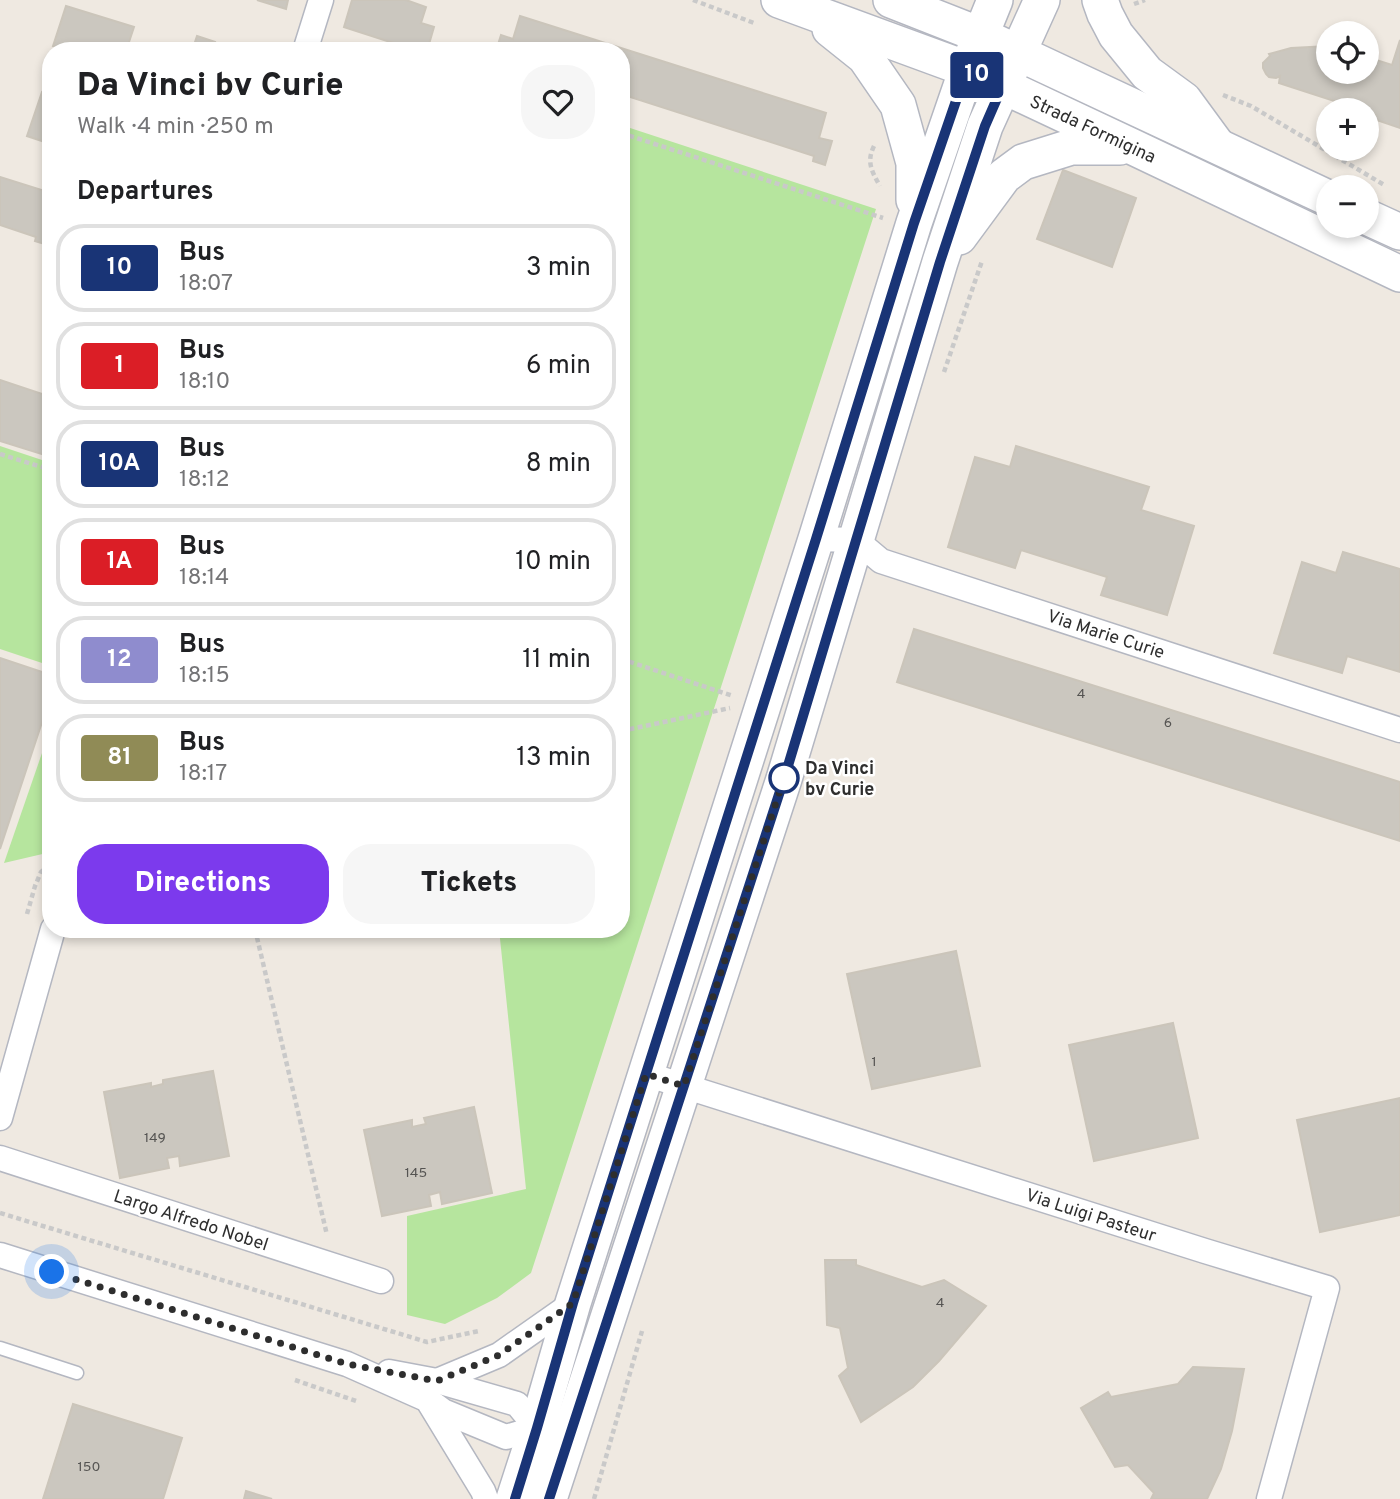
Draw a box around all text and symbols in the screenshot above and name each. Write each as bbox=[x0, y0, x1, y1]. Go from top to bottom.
map controls bbox=[1316, 21, 1379, 238]
button: locate bbox=[1316, 21, 1379, 84]
line badge: 10 bbox=[946, 52, 1009, 98]
text: 10 bbox=[964, 60, 990, 90]
button: heart bbox=[521, 65, 595, 139]
text: Da Vinci bv Curie bbox=[77, 66, 344, 108]
street label: Strada Formigina bbox=[1026, 91, 1159, 170]
button: + bbox=[1316, 98, 1379, 161]
text: Walk · 4 min · 250 m bbox=[77, 113, 274, 142]
button: − bbox=[1316, 175, 1379, 238]
text: Departures bbox=[77, 176, 214, 209]
text: Bus bbox=[179, 237, 225, 270]
text: 3 min bbox=[526, 252, 591, 285]
text: 10 bbox=[107, 253, 132, 283]
text: 18:07 bbox=[179, 270, 233, 299]
text: Bus bbox=[179, 335, 225, 368]
text: 6 min bbox=[526, 350, 591, 383]
text: 1 bbox=[115, 351, 124, 381]
text: 18:10 bbox=[179, 368, 230, 397]
text: Bus bbox=[179, 433, 225, 466]
text: 8 min bbox=[526, 448, 591, 481]
text: 10A bbox=[99, 449, 140, 479]
text: 18:12 bbox=[179, 466, 229, 495]
text: Bus bbox=[179, 531, 225, 564]
text: 10 min bbox=[515, 546, 591, 579]
text: 1A bbox=[106, 547, 133, 577]
text: 18:14 bbox=[179, 564, 229, 593]
street label: Via Marie Curie bbox=[1044, 606, 1167, 665]
text: Bus bbox=[179, 629, 225, 662]
text: 11 min bbox=[522, 644, 591, 677]
text: 12 bbox=[107, 645, 132, 675]
text: 18:15 bbox=[179, 662, 230, 691]
house number: 4 bbox=[1077, 686, 1085, 703]
house number: 6 bbox=[1164, 715, 1172, 732]
text: Bus bbox=[179, 727, 225, 760]
text: 13 min bbox=[516, 742, 591, 775]
text: 81 bbox=[107, 743, 132, 773]
place label: Da Vinci bv Curie bbox=[805, 758, 874, 802]
text: 18:17 bbox=[179, 760, 227, 789]
marker: Da Vinci bv Curie bbox=[769, 763, 799, 793]
button: Directions bbox=[77, 844, 329, 924]
button: Tickets bbox=[343, 844, 595, 924]
house number: 1 bbox=[871, 1054, 877, 1071]
house number: 149 bbox=[144, 1130, 166, 1147]
house number: 145 bbox=[405, 1165, 427, 1182]
street label: Via Luigi Pasteur bbox=[1022, 1184, 1159, 1248]
street label: Largo Alfredo Nobel bbox=[110, 1186, 271, 1257]
your location bbox=[34, 1254, 69, 1289]
house number: 4 bbox=[936, 1295, 944, 1312]
house number: 150 bbox=[78, 1459, 100, 1476]

